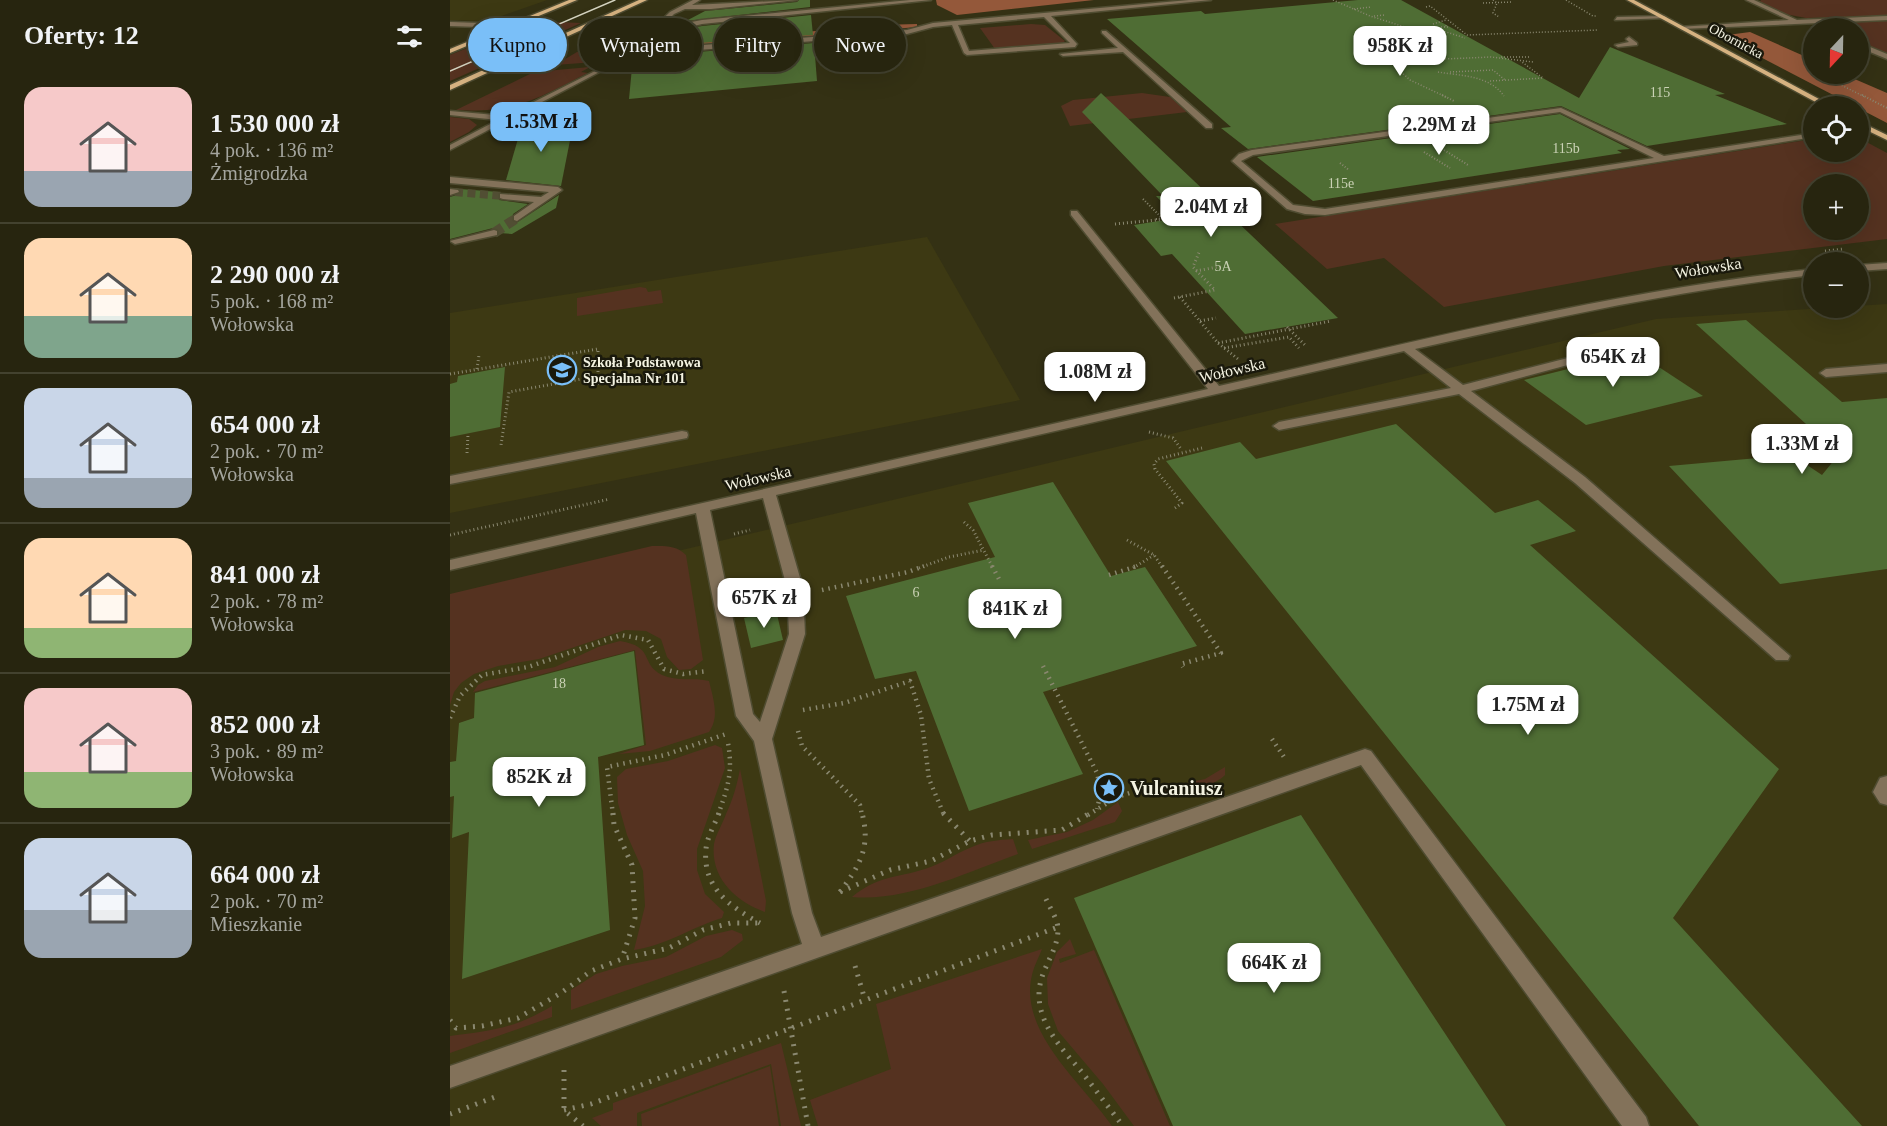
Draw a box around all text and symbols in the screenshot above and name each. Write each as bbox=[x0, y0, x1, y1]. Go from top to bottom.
chip: Kupno bbox=[468, 18, 567, 72]
chip: Wynajem bbox=[579, 18, 702, 72]
chip: Filtry bbox=[714, 18, 802, 72]
chip: Nowe bbox=[814, 18, 906, 72]
north arrow bbox=[1803, 18, 1869, 84]
map controls bbox=[1803, 18, 1869, 318]
icon: filters bbox=[393, 20, 426, 53]
text: Oferty: 12 bbox=[24, 21, 139, 50]
street label: Obornicka bbox=[1706, 21, 1766, 62]
pin: 958K zł bbox=[1345, 26, 1455, 77]
text: 958K zł bbox=[1368, 34, 1433, 56]
house number: 115 bbox=[1650, 85, 1670, 100]
button: locate bbox=[1803, 96, 1869, 162]
pin: 1.53M zł bbox=[479, 102, 603, 153]
pin: 2.29M zł bbox=[1377, 105, 1501, 156]
text: 1 530 000 zł bbox=[210, 109, 339, 138]
text: 1.53M zł bbox=[504, 110, 578, 132]
icon: home bbox=[72, 111, 144, 183]
text: 2.29M zł bbox=[1402, 113, 1476, 135]
text: 4 pok. · 136 m² bbox=[210, 139, 333, 161]
house number: 115b bbox=[1552, 141, 1580, 156]
text: Żmigrodzka bbox=[210, 162, 308, 184]
button: + bbox=[1803, 174, 1869, 240]
house number: 115e bbox=[1328, 176, 1354, 191]
pin: 2.04M zł bbox=[1149, 187, 1273, 238]
text: 2.04M zł bbox=[1174, 195, 1248, 217]
button: − bbox=[1803, 252, 1869, 318]
street label: Wołowska bbox=[1674, 254, 1742, 282]
house number: 5A bbox=[1214, 259, 1232, 274]
text: 2 290 000 zł bbox=[210, 260, 339, 289]
icon: home bbox=[72, 262, 144, 334]
text: 5 pok. · 168 m² bbox=[210, 290, 333, 312]
text: Wołowska bbox=[210, 313, 294, 335]
pin: 654K zł bbox=[1558, 337, 1668, 388]
text: 654K zł bbox=[1581, 345, 1646, 367]
pin: 1.08M zł bbox=[1033, 352, 1157, 403]
school or university icon: Szkoła Podstawowa Specjalna Nr 101 bbox=[546, 354, 578, 386]
street label: Wołowska bbox=[1197, 354, 1267, 386]
place label: Szkoła Podstawowa Specjalna Nr 101 bbox=[583, 355, 701, 386]
text: 1.08M zł bbox=[1058, 360, 1132, 382]
text: 654 000 zł bbox=[210, 410, 320, 439]
icon: home bbox=[72, 412, 144, 484]
pin: 1.33M zł bbox=[1740, 424, 1864, 475]
text: 1.33M zł bbox=[1765, 432, 1839, 454]
text: 2 pok. · 70 m² bbox=[210, 440, 323, 462]
street label: Wołowska bbox=[723, 462, 793, 494]
text: Wołowska bbox=[210, 463, 294, 485]
text: 841 000 zł bbox=[210, 560, 320, 589]
icon: home bbox=[72, 562, 144, 634]
pin: 657K zł bbox=[709, 578, 819, 629]
house number: 6 bbox=[913, 585, 920, 600]
text: 657K zł bbox=[732, 586, 797, 608]
pin: 841K zł bbox=[960, 589, 1070, 640]
text: 2 pok. · 78 m² bbox=[210, 590, 323, 612]
text: 841K zł bbox=[983, 597, 1048, 619]
text: Wołowska bbox=[210, 613, 294, 635]
house number: 18 bbox=[552, 676, 566, 691]
pin: 1.75M zł bbox=[1466, 685, 1590, 736]
text: 1.75M zł bbox=[1491, 693, 1565, 715]
text: 852 000 zł bbox=[210, 710, 320, 739]
icon: home bbox=[72, 712, 144, 784]
text: 3 pok. · 89 m² bbox=[210, 740, 323, 762]
pin: 852K zł bbox=[484, 757, 594, 808]
text: Wołowska bbox=[210, 763, 294, 785]
text: 852K zł bbox=[507, 765, 572, 787]
place icon: Vulcaniusz bbox=[1093, 772, 1125, 804]
place label: Vulcaniusz bbox=[1130, 777, 1223, 799]
text: 664 000 zł bbox=[210, 860, 320, 889]
icon: home bbox=[72, 862, 144, 934]
text: 2 pok. · 70 m² bbox=[210, 890, 323, 912]
text: Mieszkanie bbox=[210, 913, 302, 935]
pin: 664K zł bbox=[1219, 943, 1329, 994]
text: 664K zł bbox=[1242, 951, 1307, 973]

